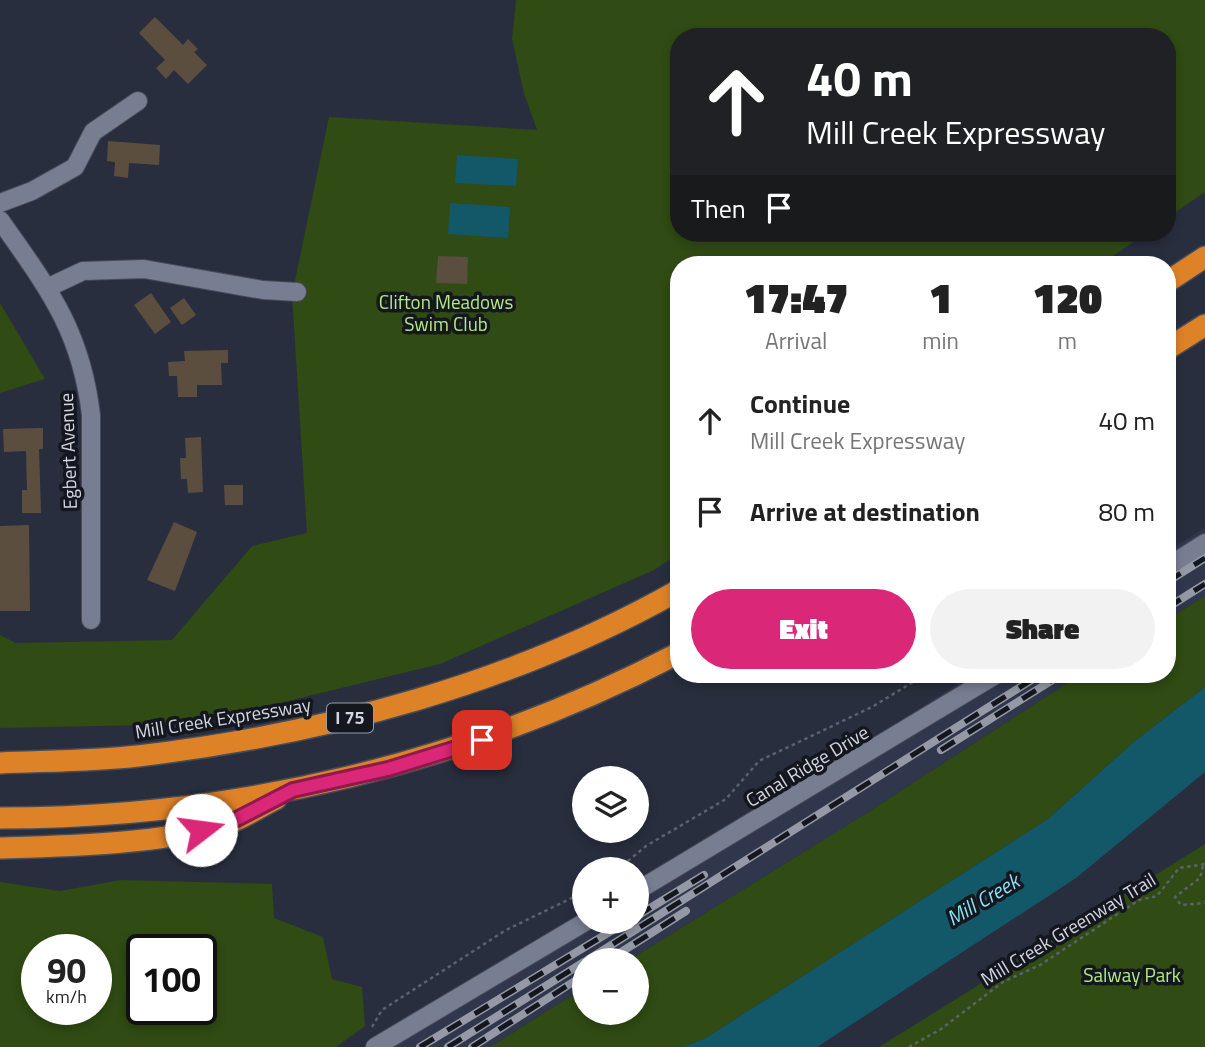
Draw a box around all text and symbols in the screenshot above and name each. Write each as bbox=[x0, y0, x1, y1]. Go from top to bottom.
text: 40 m bbox=[806, 40, 913, 115]
icon: ahead bbox=[691, 56, 782, 147]
text: Mill Creek Expressway bbox=[806, 108, 1106, 156]
text: Then bbox=[691, 189, 746, 228]
icon: arrive bbox=[760, 189, 798, 227]
text: 17:47 bbox=[744, 265, 848, 329]
text: 1 bbox=[929, 265, 952, 329]
text: 120 bbox=[1033, 265, 1102, 329]
park label: Clifton Meadows Swim Club bbox=[379, 287, 513, 338]
text: Arrival bbox=[765, 323, 827, 358]
text: min bbox=[922, 323, 959, 358]
text: m bbox=[1058, 323, 1077, 358]
text: Continue bbox=[750, 384, 850, 423]
street label: Egbert Avenue bbox=[51, 392, 84, 510]
text: 40 m bbox=[1098, 401, 1155, 440]
icon: ahead bbox=[691, 402, 729, 440]
text: Mill Creek Expressway bbox=[750, 423, 965, 458]
text: Arrive at destination bbox=[750, 492, 980, 531]
text: 80 m bbox=[1098, 492, 1155, 531]
icon: arrive bbox=[691, 493, 729, 531]
button: Exit bbox=[691, 589, 916, 669]
button: Share bbox=[930, 589, 1155, 669]
street label: Mill Creek Expressway bbox=[133, 689, 313, 746]
road number: I 75 bbox=[327, 704, 373, 732]
pin bbox=[452, 710, 512, 770]
street label: Canal Ridge Drive bbox=[740, 717, 874, 814]
icon: arrive bbox=[463, 721, 501, 759]
map controls bbox=[572, 766, 649, 1025]
button: layers bbox=[572, 766, 649, 843]
position arrow bbox=[164, 793, 238, 867]
button: + bbox=[572, 857, 649, 934]
water label: Mill Creek bbox=[940, 863, 1027, 933]
street label: Mill Creek Greenway Trail bbox=[975, 865, 1161, 992]
speed limit sign: 100 bbox=[126, 934, 217, 1025]
text: 90 bbox=[47, 943, 86, 997]
button: − bbox=[572, 948, 649, 1025]
park label: Salway Park bbox=[1083, 960, 1181, 989]
text: km/h bbox=[46, 983, 87, 1010]

